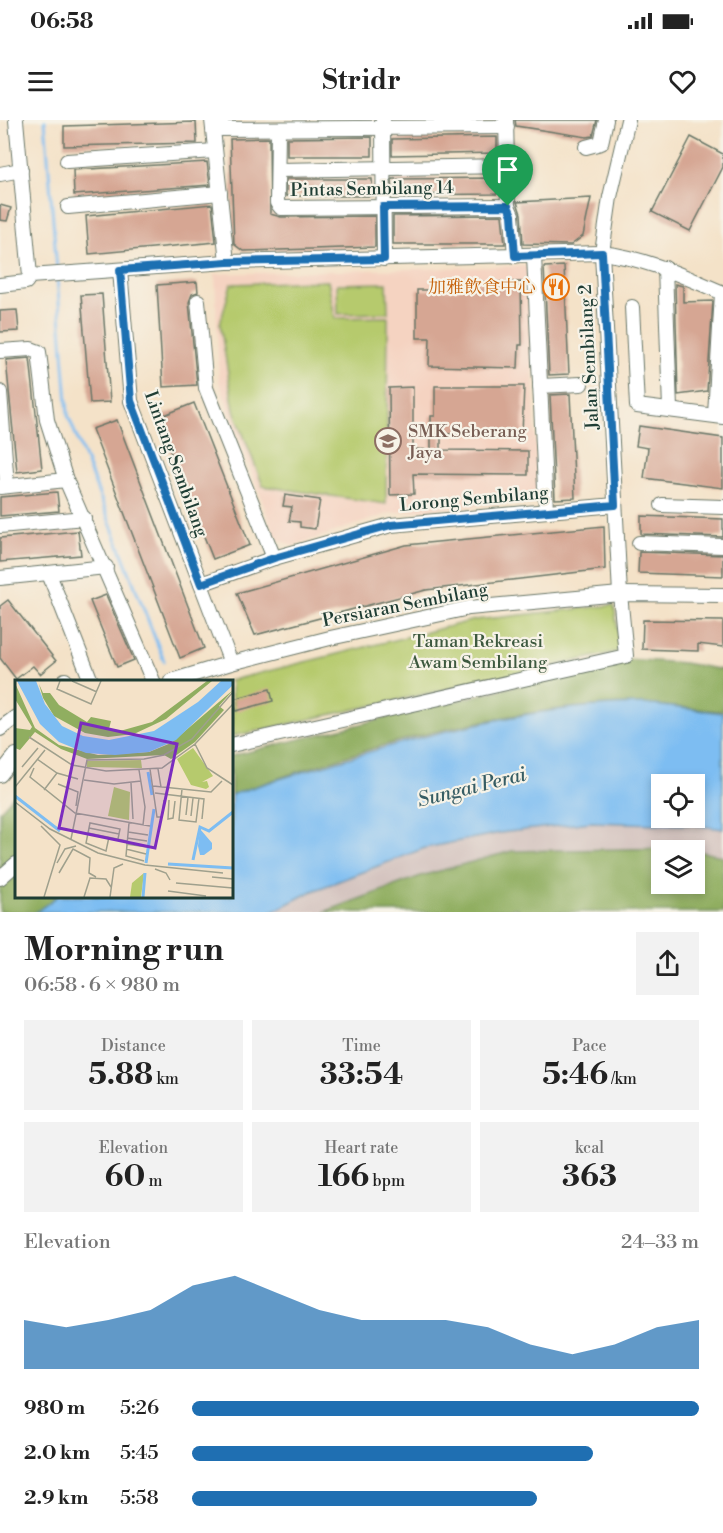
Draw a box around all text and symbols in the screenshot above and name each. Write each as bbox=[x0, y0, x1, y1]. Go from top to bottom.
text: 06:58 bbox=[30, 8, 94, 35]
text: Stridr bbox=[322, 64, 401, 98]
icon: menu bbox=[24, 65, 57, 98]
icon: heart bbox=[666, 65, 699, 98]
pin bbox=[482, 144, 533, 206]
icon: arrive bbox=[491, 153, 524, 186]
street label: Pintas Sembilang 14 bbox=[290, 176, 454, 202]
restaurant icon: 加雅飲食中心 bbox=[541, 272, 571, 302]
place label: 加雅飲食中心 bbox=[428, 276, 536, 299]
street label: Jalan Sembilang 2 bbox=[574, 284, 604, 431]
street label: Lintang Sembilang bbox=[139, 388, 213, 541]
place label: SMK Seberang Jaya bbox=[407, 420, 527, 464]
school or university icon: SMK Seberang Jaya bbox=[373, 426, 403, 456]
street label: Lorong Sembilang bbox=[399, 481, 550, 517]
street label: Persiaran Sembilang bbox=[320, 578, 490, 632]
park label: Taman Rekreasi Awam Sembilang bbox=[408, 630, 548, 674]
inset map bbox=[15, 680, 232, 897]
water label: Sungai Perai bbox=[415, 762, 530, 814]
map controls bbox=[651, 774, 705, 894]
button: locate bbox=[651, 774, 705, 828]
button: layers bbox=[651, 840, 705, 894]
text: Morning run bbox=[24, 930, 224, 971]
button: share bbox=[636, 932, 699, 995]
text: 06:58 · 6 × 980 m bbox=[24, 973, 180, 998]
text: Distance bbox=[101, 1036, 166, 1056]
text: Time bbox=[342, 1036, 381, 1056]
text: Pace bbox=[572, 1036, 607, 1056]
text: 5.88 bbox=[88, 1056, 153, 1094]
text: 33:54 bbox=[320, 1056, 403, 1094]
text: 5:46 bbox=[542, 1056, 608, 1094]
text: km bbox=[153, 1069, 179, 1089]
text: /km bbox=[608, 1069, 637, 1089]
text: Elevation bbox=[99, 1138, 168, 1158]
text: Heart rate bbox=[325, 1138, 398, 1158]
text: kcal bbox=[575, 1138, 604, 1158]
text: 60 bbox=[104, 1158, 145, 1196]
text: 166 bbox=[318, 1158, 369, 1196]
text: 363 bbox=[562, 1158, 617, 1196]
text: m bbox=[145, 1171, 163, 1191]
text: bpm bbox=[369, 1171, 405, 1191]
text: Elevation bbox=[24, 1230, 111, 1255]
text: 24–33 m bbox=[621, 1230, 699, 1255]
text: 980 m bbox=[24, 1396, 85, 1421]
text: 5:26 bbox=[120, 1396, 159, 1421]
text: 2.0 km bbox=[24, 1441, 90, 1466]
text: 5:45 bbox=[120, 1441, 158, 1466]
text: 2.9 km bbox=[24, 1486, 88, 1511]
text: 5:58 bbox=[120, 1486, 159, 1511]

